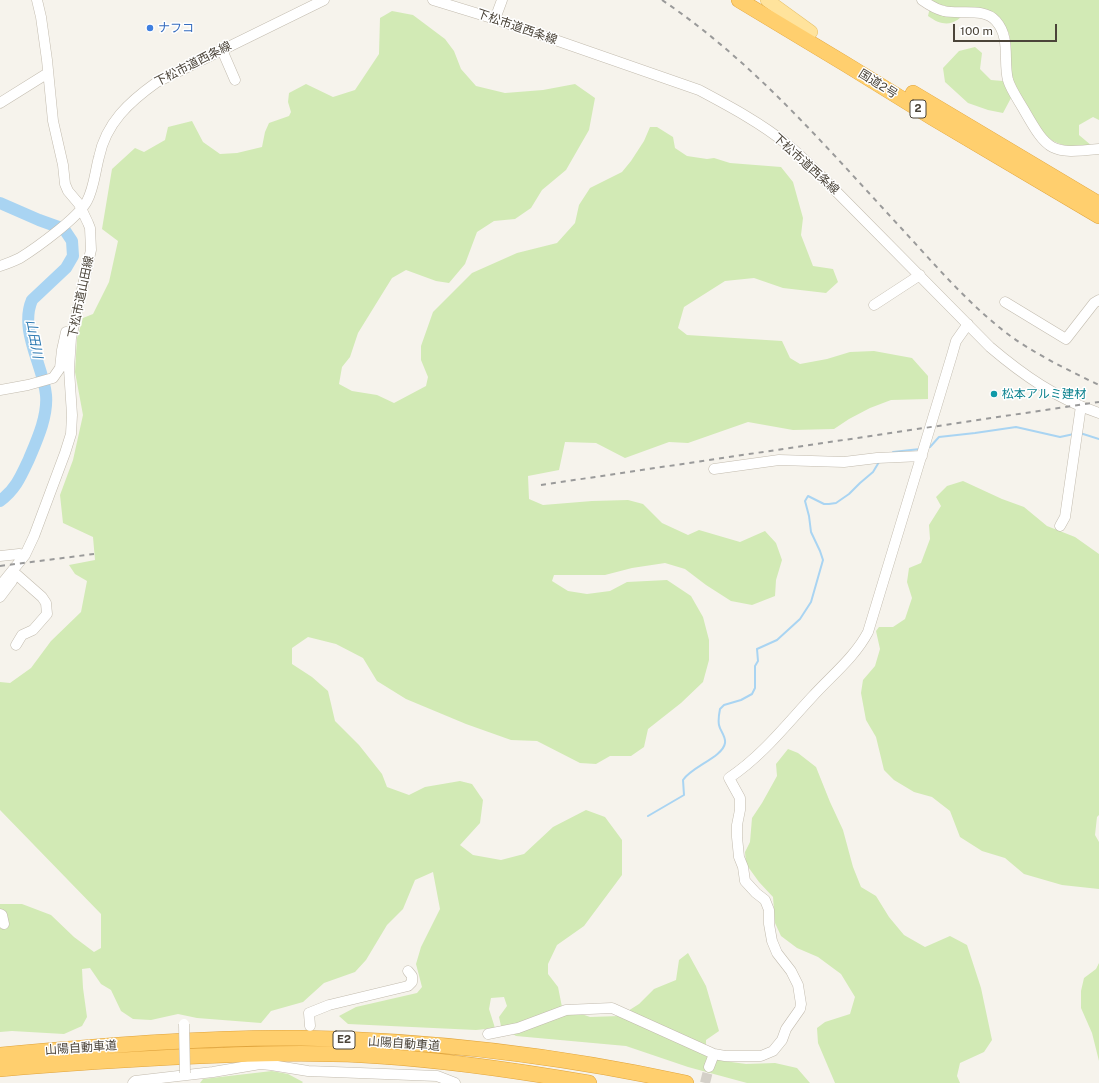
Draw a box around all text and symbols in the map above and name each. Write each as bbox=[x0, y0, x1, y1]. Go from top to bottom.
street label: 下松市道西条線 bbox=[475, 7, 559, 47]
scale bar bbox=[955, 16, 1059, 42]
place label: ナフコ bbox=[158, 21, 194, 35]
marker: ナフコ bbox=[145, 23, 155, 33]
text: 100 m bbox=[960, 24, 993, 38]
street label: 下松市道西条線 bbox=[152, 39, 234, 89]
street label: 国道2号 bbox=[856, 66, 900, 102]
road number: 2 bbox=[910, 100, 926, 118]
street label: 下松市道西条線 bbox=[770, 131, 842, 197]
street label: 下松市道山田線 bbox=[65, 254, 97, 340]
water label: 山田川 bbox=[23, 318, 45, 360]
place label: 松本アルミ建材 bbox=[1002, 387, 1086, 401]
marker: 松本アルミ建材 bbox=[989, 389, 999, 399]
road number: E2 bbox=[333, 1031, 355, 1049]
street label: 山陽自動車道 bbox=[368, 1034, 440, 1054]
street label: 山陽自動車道 bbox=[45, 1038, 117, 1058]

